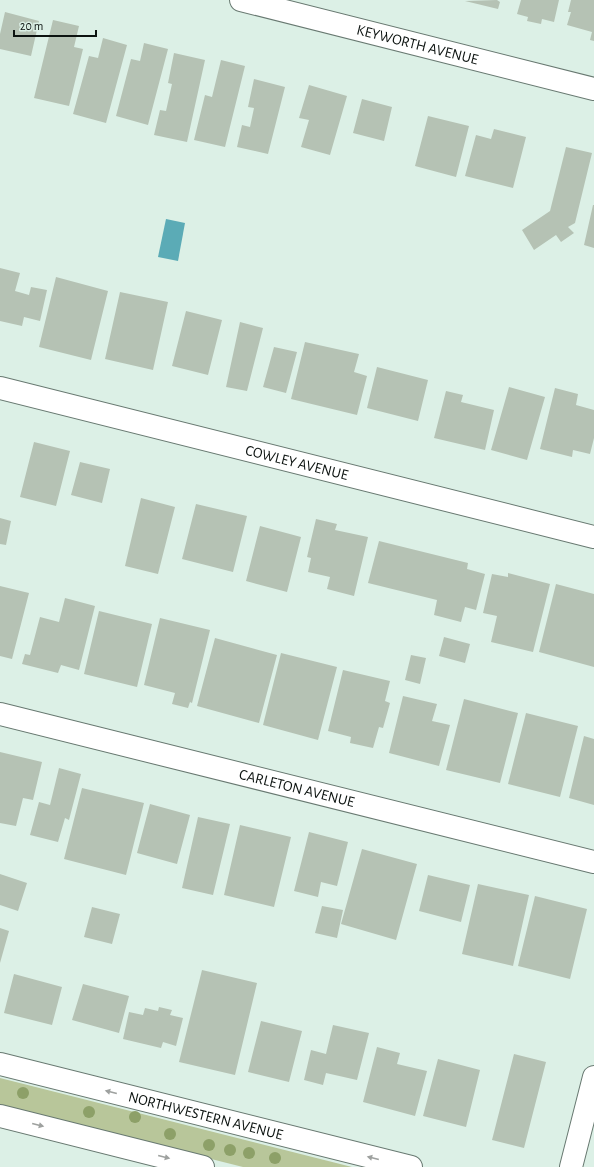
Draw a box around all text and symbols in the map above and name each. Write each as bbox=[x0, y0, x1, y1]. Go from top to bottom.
scale bar bbox=[14, 12, 96, 38]
text: 20 m bbox=[20, 20, 43, 32]
street label: KEYWORTH AVENUE bbox=[355, 22, 480, 67]
street label: COWLEY AVENUE bbox=[244, 442, 350, 483]
street label: CARLETON AVENUE bbox=[238, 766, 356, 810]
one-way arrow bbox=[105, 1089, 117, 1095]
street label: NORTHWESTERN AVENUE bbox=[127, 1089, 284, 1142]
one-way arrow bbox=[32, 1123, 44, 1129]
one-way arrow bbox=[158, 1154, 170, 1160]
one-way arrow bbox=[367, 1154, 380, 1160]

